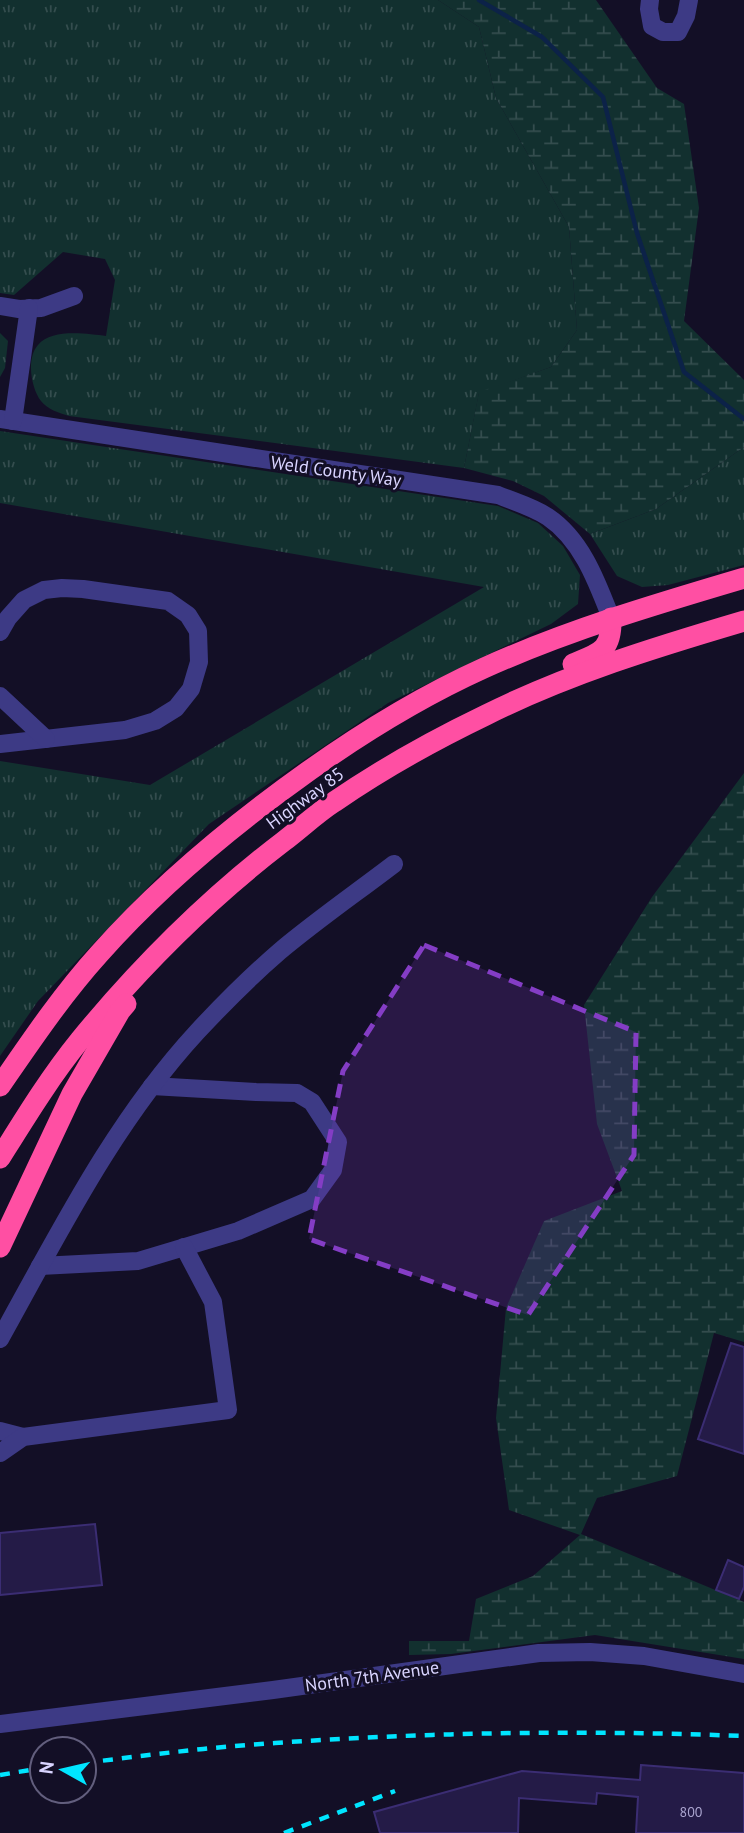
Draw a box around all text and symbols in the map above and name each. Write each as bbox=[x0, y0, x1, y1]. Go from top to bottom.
street label: Weld County Way bbox=[269, 450, 403, 492]
street label: Highway 85 bbox=[262, 762, 348, 834]
street label: North 7th Avenue bbox=[304, 1655, 440, 1697]
north arrow bbox=[28, 1735, 98, 1805]
text: N bbox=[33, 1760, 59, 1775]
house number: 800 bbox=[680, 1803, 703, 1821]

